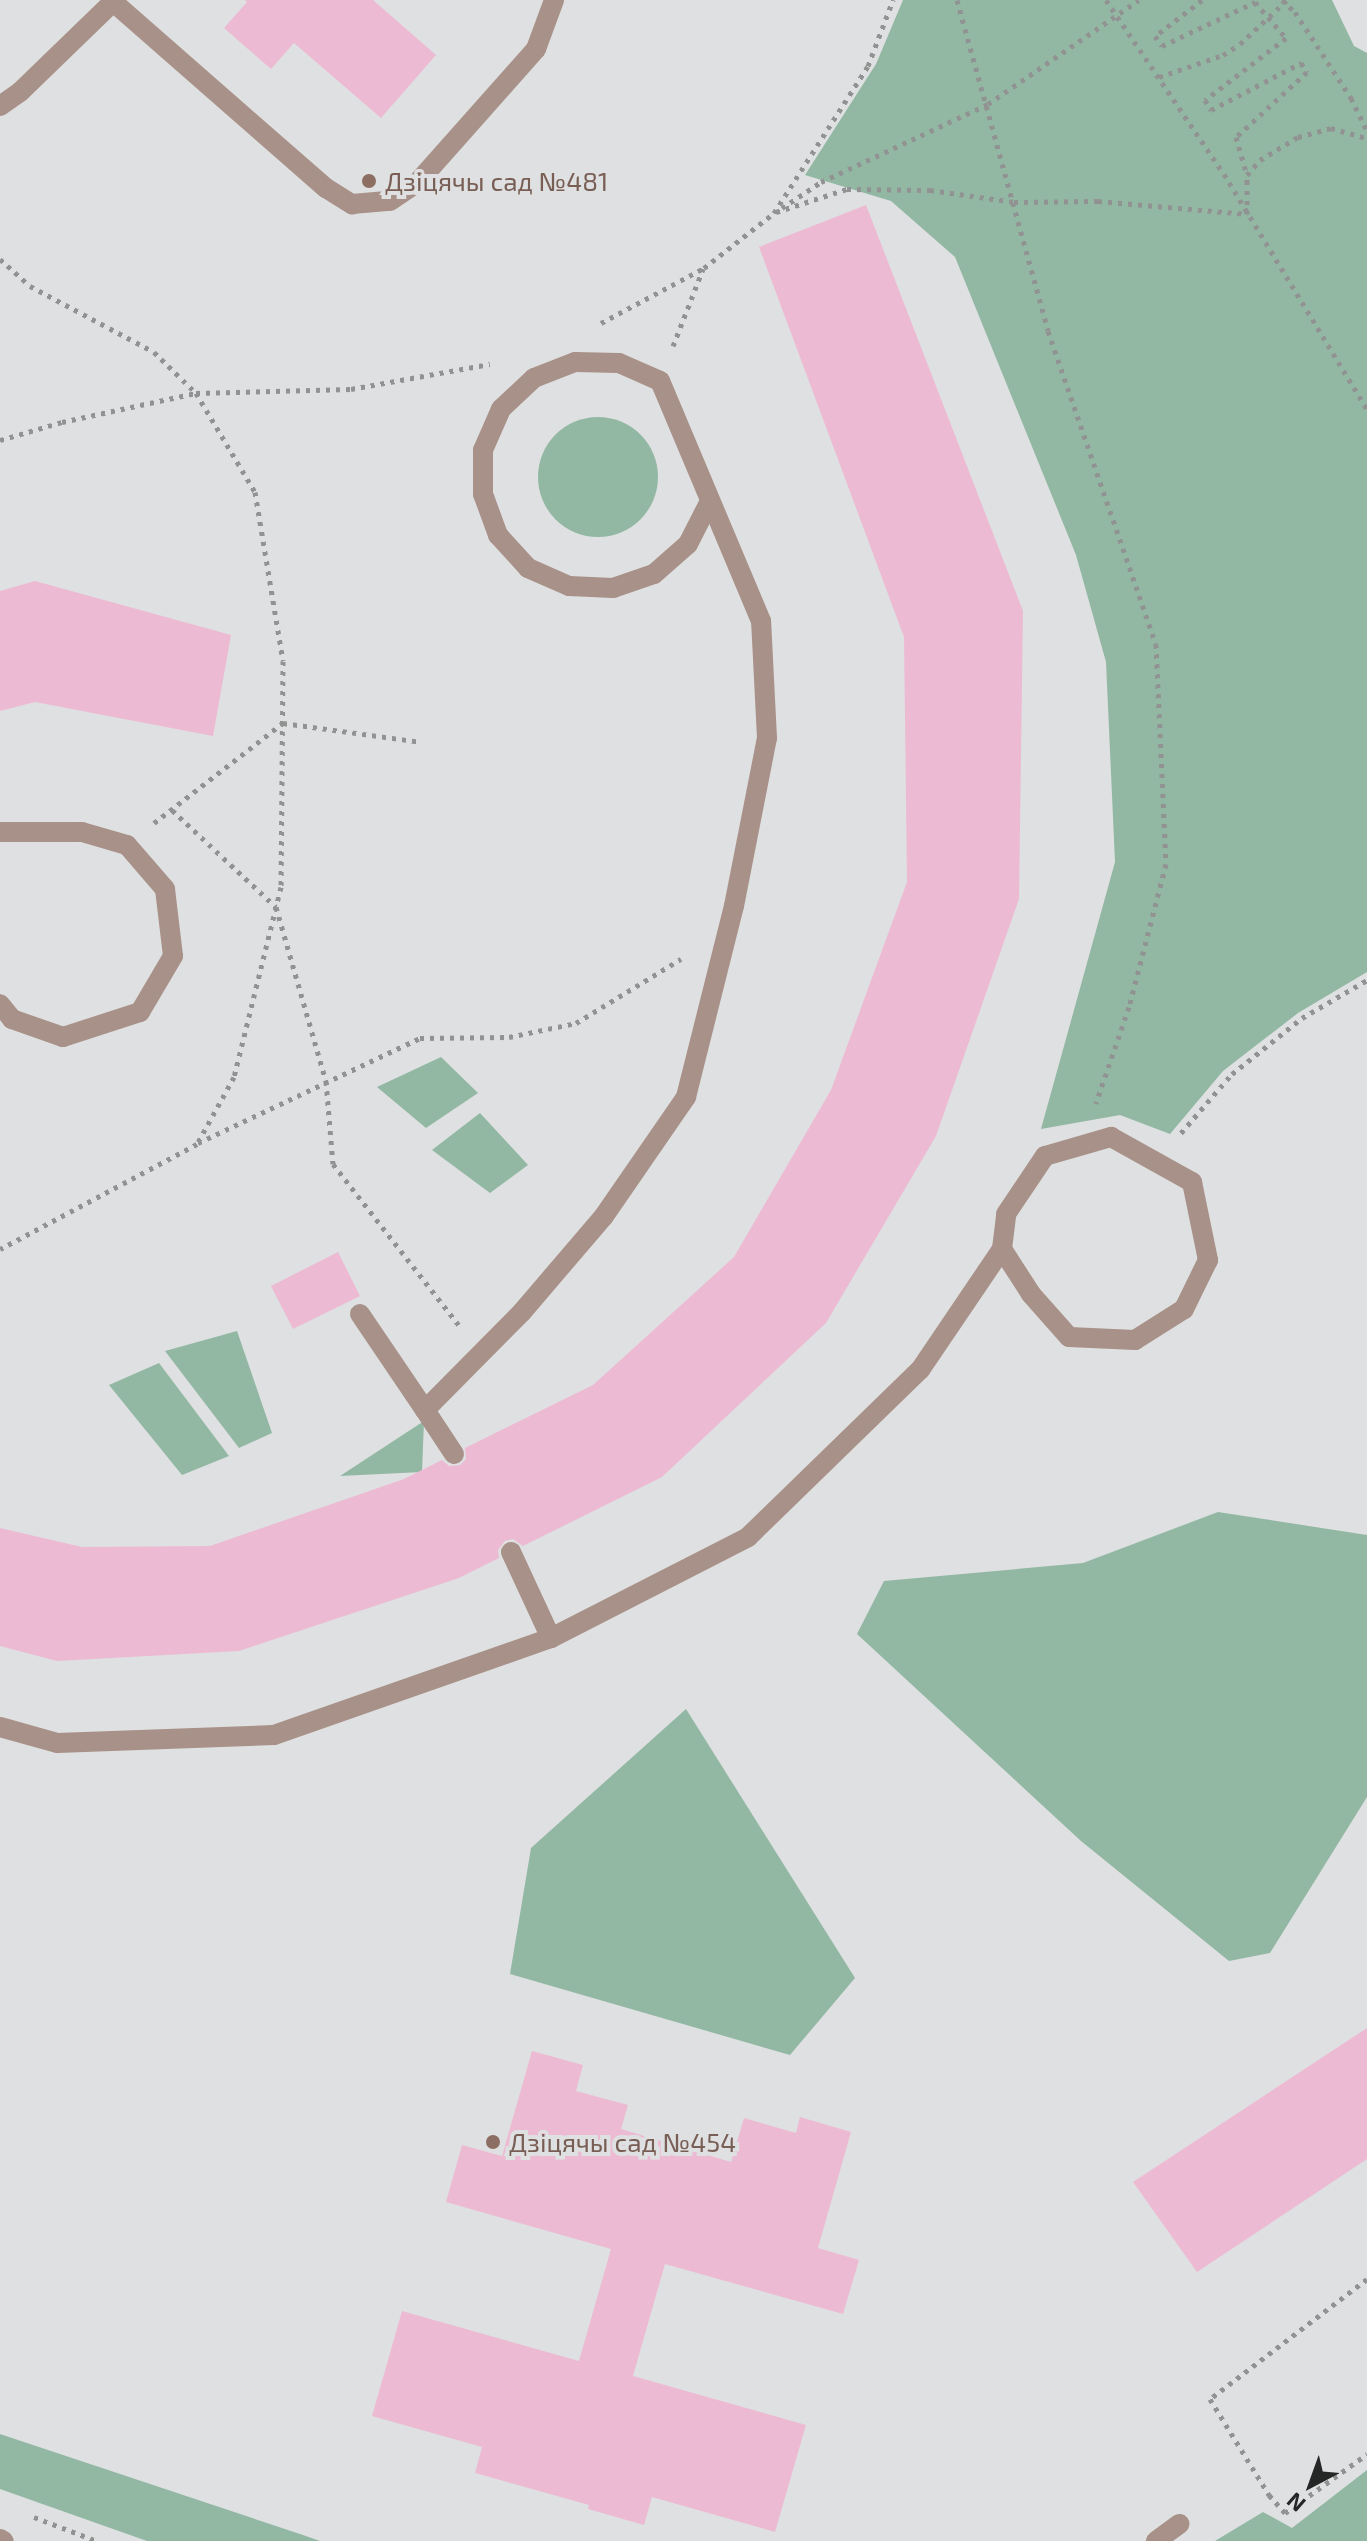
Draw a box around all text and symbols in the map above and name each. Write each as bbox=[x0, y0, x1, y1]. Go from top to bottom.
place label: Дзіцячы сад №481 bbox=[385, 165, 608, 197]
marker: Дзіцячы сад №481 bbox=[360, 172, 378, 190]
place label: Дзіцячы сад №454 bbox=[509, 2126, 736, 2158]
marker: Дзіцячы сад №454 bbox=[484, 2133, 502, 2151]
north arrow bbox=[1271, 2445, 1351, 2525]
text: N bbox=[1281, 2488, 1310, 2518]

